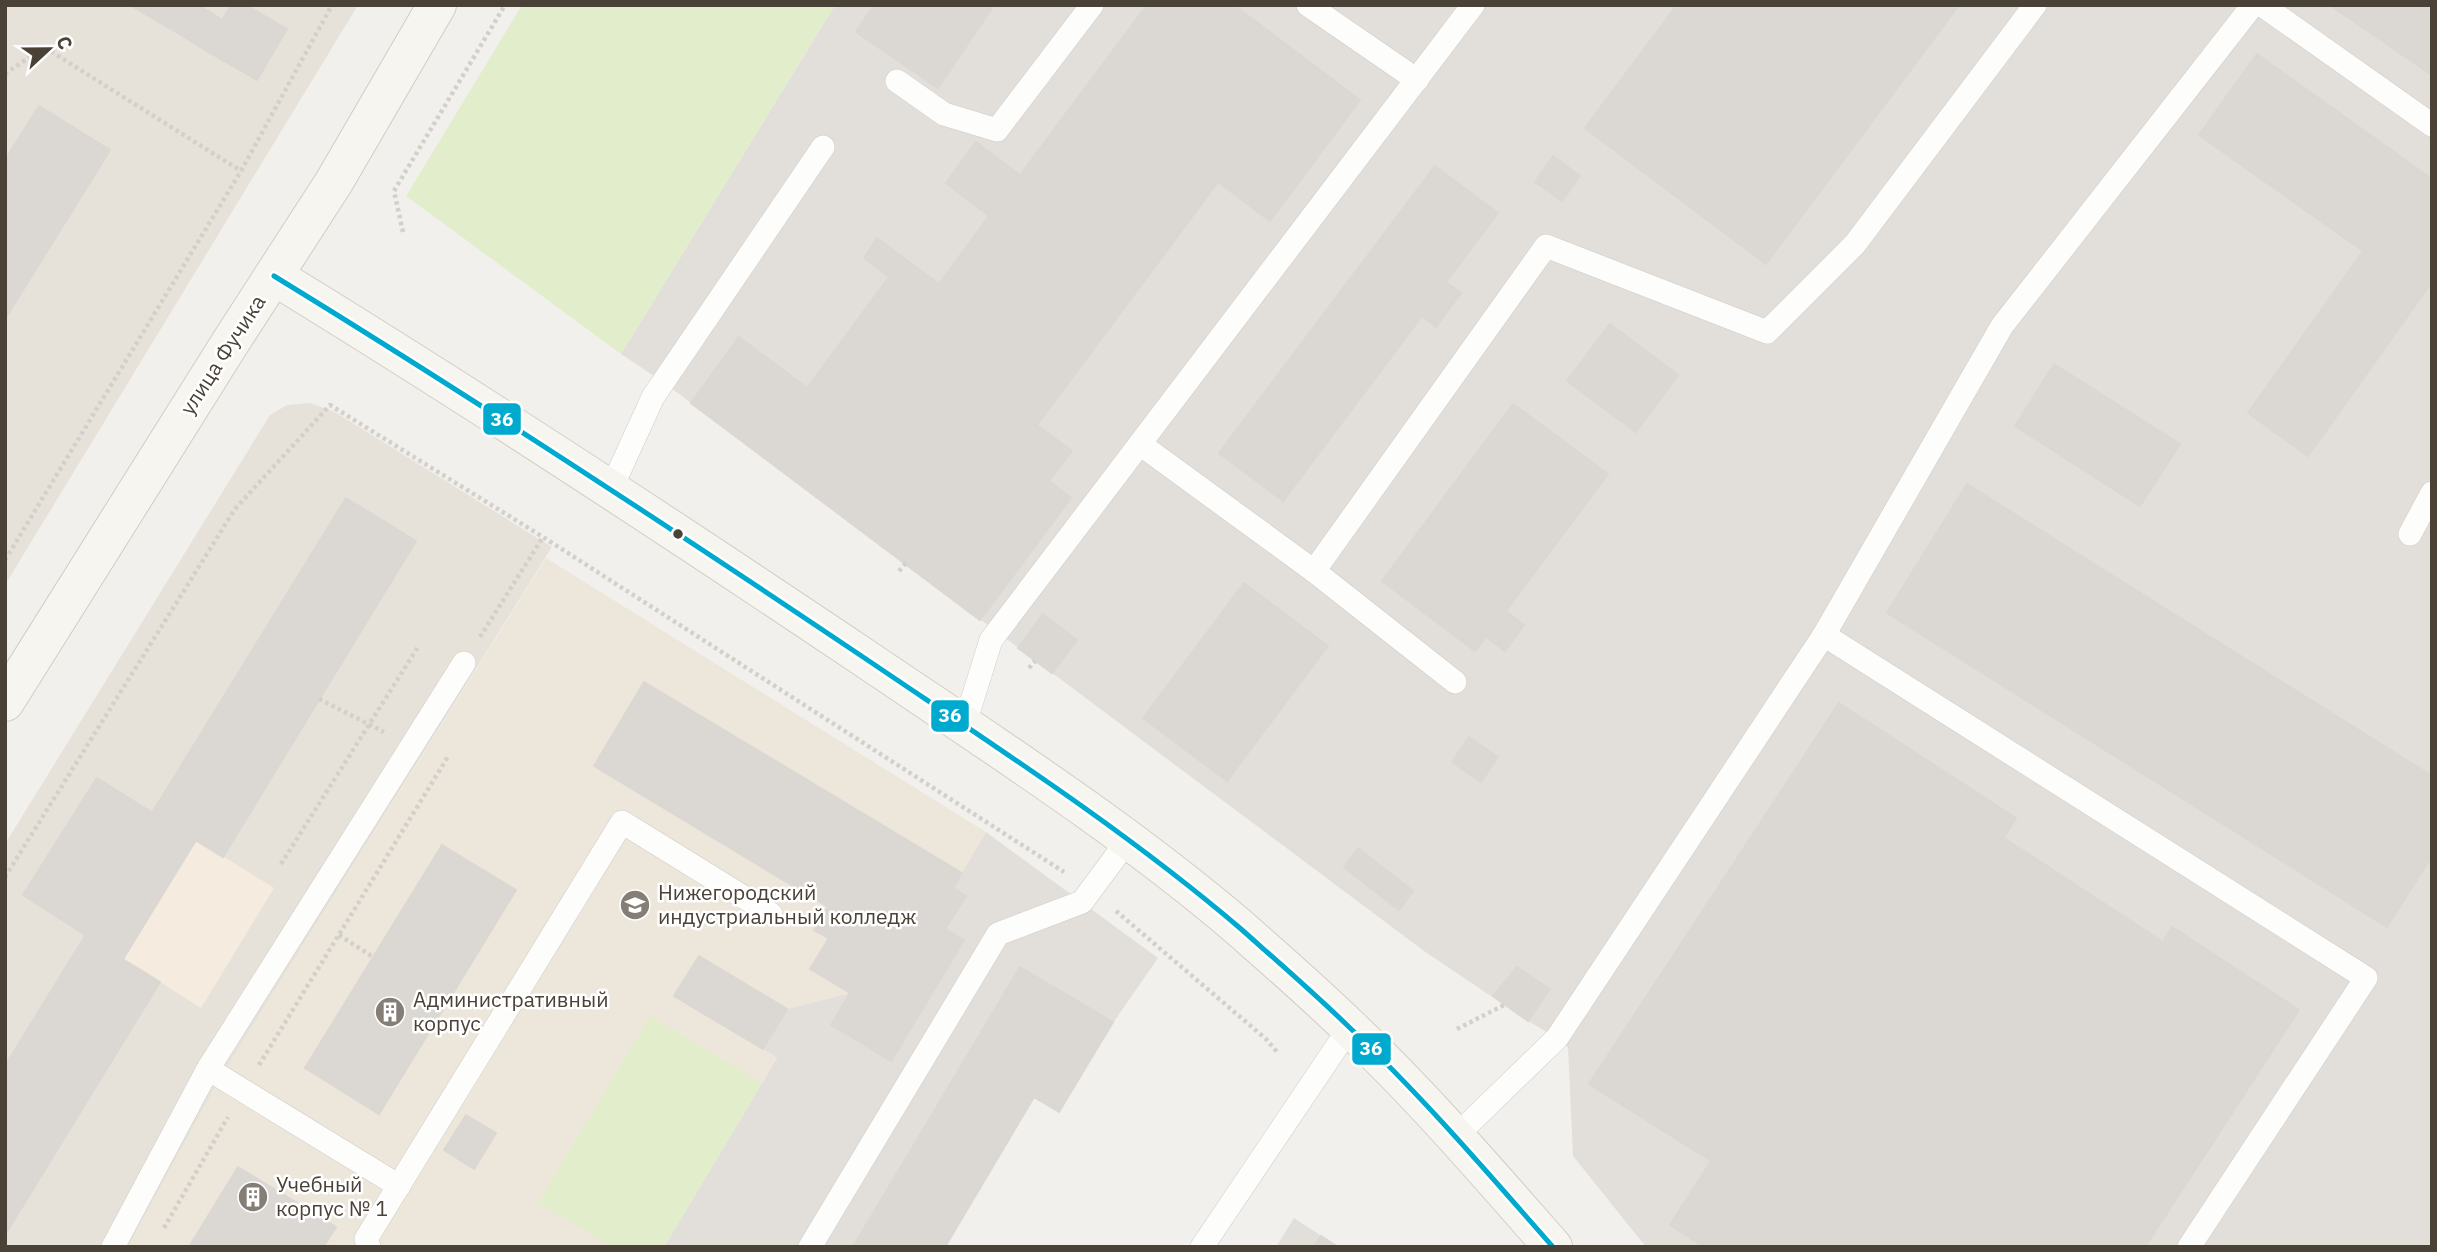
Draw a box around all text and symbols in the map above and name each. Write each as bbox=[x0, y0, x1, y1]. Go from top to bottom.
north arrow bbox=[14, 14, 84, 84]
text: С bbox=[51, 32, 78, 53]
street label: улица Фучика bbox=[173, 289, 271, 420]
line badge: 36 bbox=[482, 402, 522, 436]
text: 36 bbox=[491, 407, 513, 431]
unlabelled marker bbox=[671, 527, 685, 541]
line badge: 36 bbox=[930, 699, 970, 733]
text: 36 bbox=[939, 703, 961, 727]
place label: Нижегородский индустриальный колледж bbox=[658, 878, 916, 930]
school or university icon: Нижегородский индустриальный колледж bbox=[618, 888, 652, 922]
place label: Административный корпус bbox=[413, 985, 609, 1037]
building icon: Административный корпус bbox=[373, 995, 407, 1029]
line badge: 36 bbox=[1351, 1032, 1392, 1066]
text: 36 bbox=[1360, 1036, 1382, 1060]
place label: Учебный корпус № 1 bbox=[276, 1170, 388, 1222]
building icon: Учебный корпус № 1 bbox=[236, 1180, 270, 1214]

